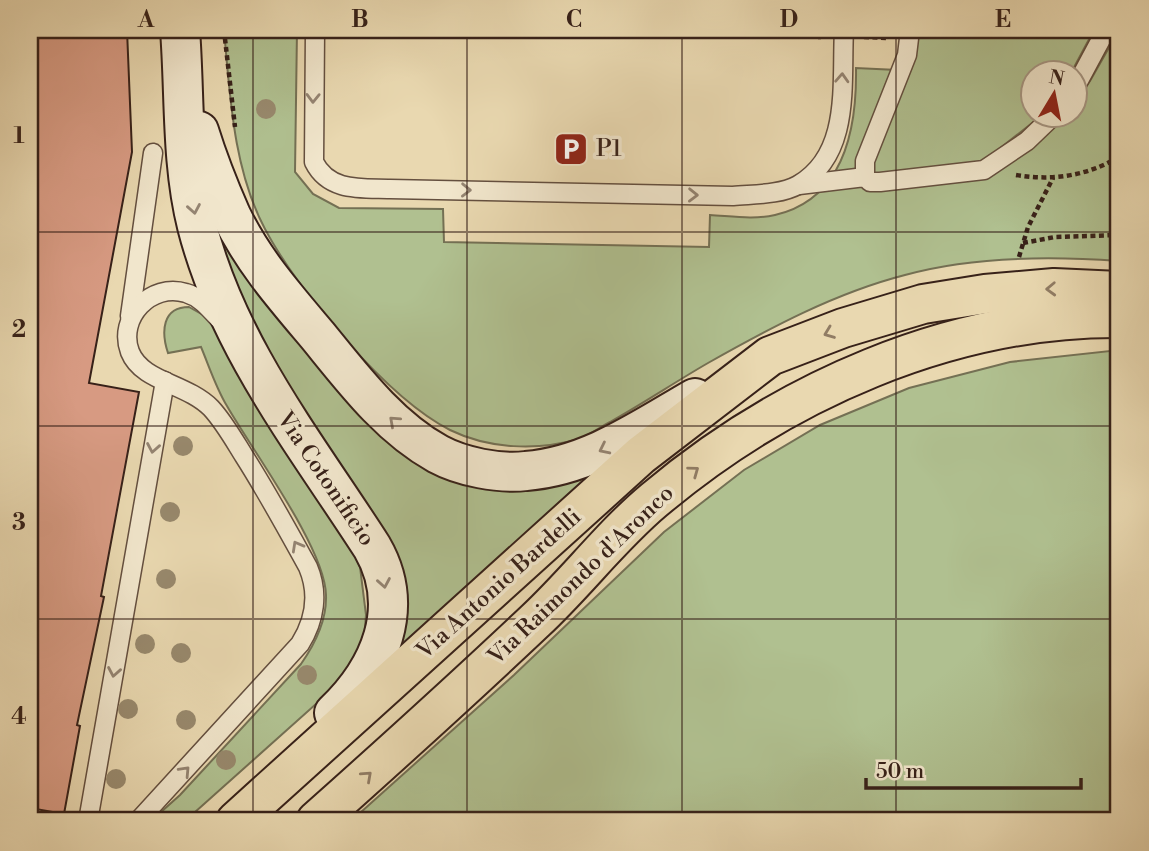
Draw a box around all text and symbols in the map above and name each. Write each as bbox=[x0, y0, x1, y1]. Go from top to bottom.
text: A bbox=[137, 6, 155, 34]
text: B bbox=[351, 6, 369, 34]
text: C bbox=[566, 6, 582, 34]
text: D bbox=[780, 6, 798, 34]
text: E bbox=[995, 6, 1011, 34]
north arrow bbox=[1020, 60, 1090, 130]
text: N bbox=[1047, 65, 1066, 91]
one-way arrow bbox=[834, 72, 849, 83]
one-way arrow bbox=[306, 93, 321, 104]
text: 1 bbox=[13, 122, 25, 150]
parking icon: P1 bbox=[552, 130, 590, 168]
place label: P1 bbox=[596, 135, 622, 163]
one-way arrow bbox=[461, 183, 472, 198]
one-way arrow bbox=[688, 187, 699, 202]
one-way arrow bbox=[186, 203, 201, 215]
one-way arrow bbox=[1045, 281, 1056, 297]
text: 2 bbox=[12, 316, 26, 344]
one-way arrow bbox=[824, 325, 836, 339]
street label: Via Cotonificio bbox=[270, 406, 381, 551]
one-way arrow bbox=[389, 417, 402, 429]
one-way arrow bbox=[599, 441, 611, 455]
one-way arrow bbox=[146, 442, 161, 454]
one-way arrow bbox=[686, 467, 699, 479]
street label: Via Raimondo d'Aronco bbox=[482, 479, 680, 672]
street label: Via Antonio Bardelli bbox=[410, 503, 587, 666]
text: 3 bbox=[12, 509, 26, 537]
one-way arrow bbox=[292, 541, 305, 554]
one-way arrow bbox=[376, 577, 391, 589]
one-way arrow bbox=[107, 666, 122, 678]
text: 4 bbox=[11, 703, 27, 731]
scale bar bbox=[866, 746, 1081, 790]
text: 50 m bbox=[876, 759, 924, 785]
one-way arrow bbox=[176, 766, 189, 779]
one-way arrow bbox=[359, 771, 372, 784]

